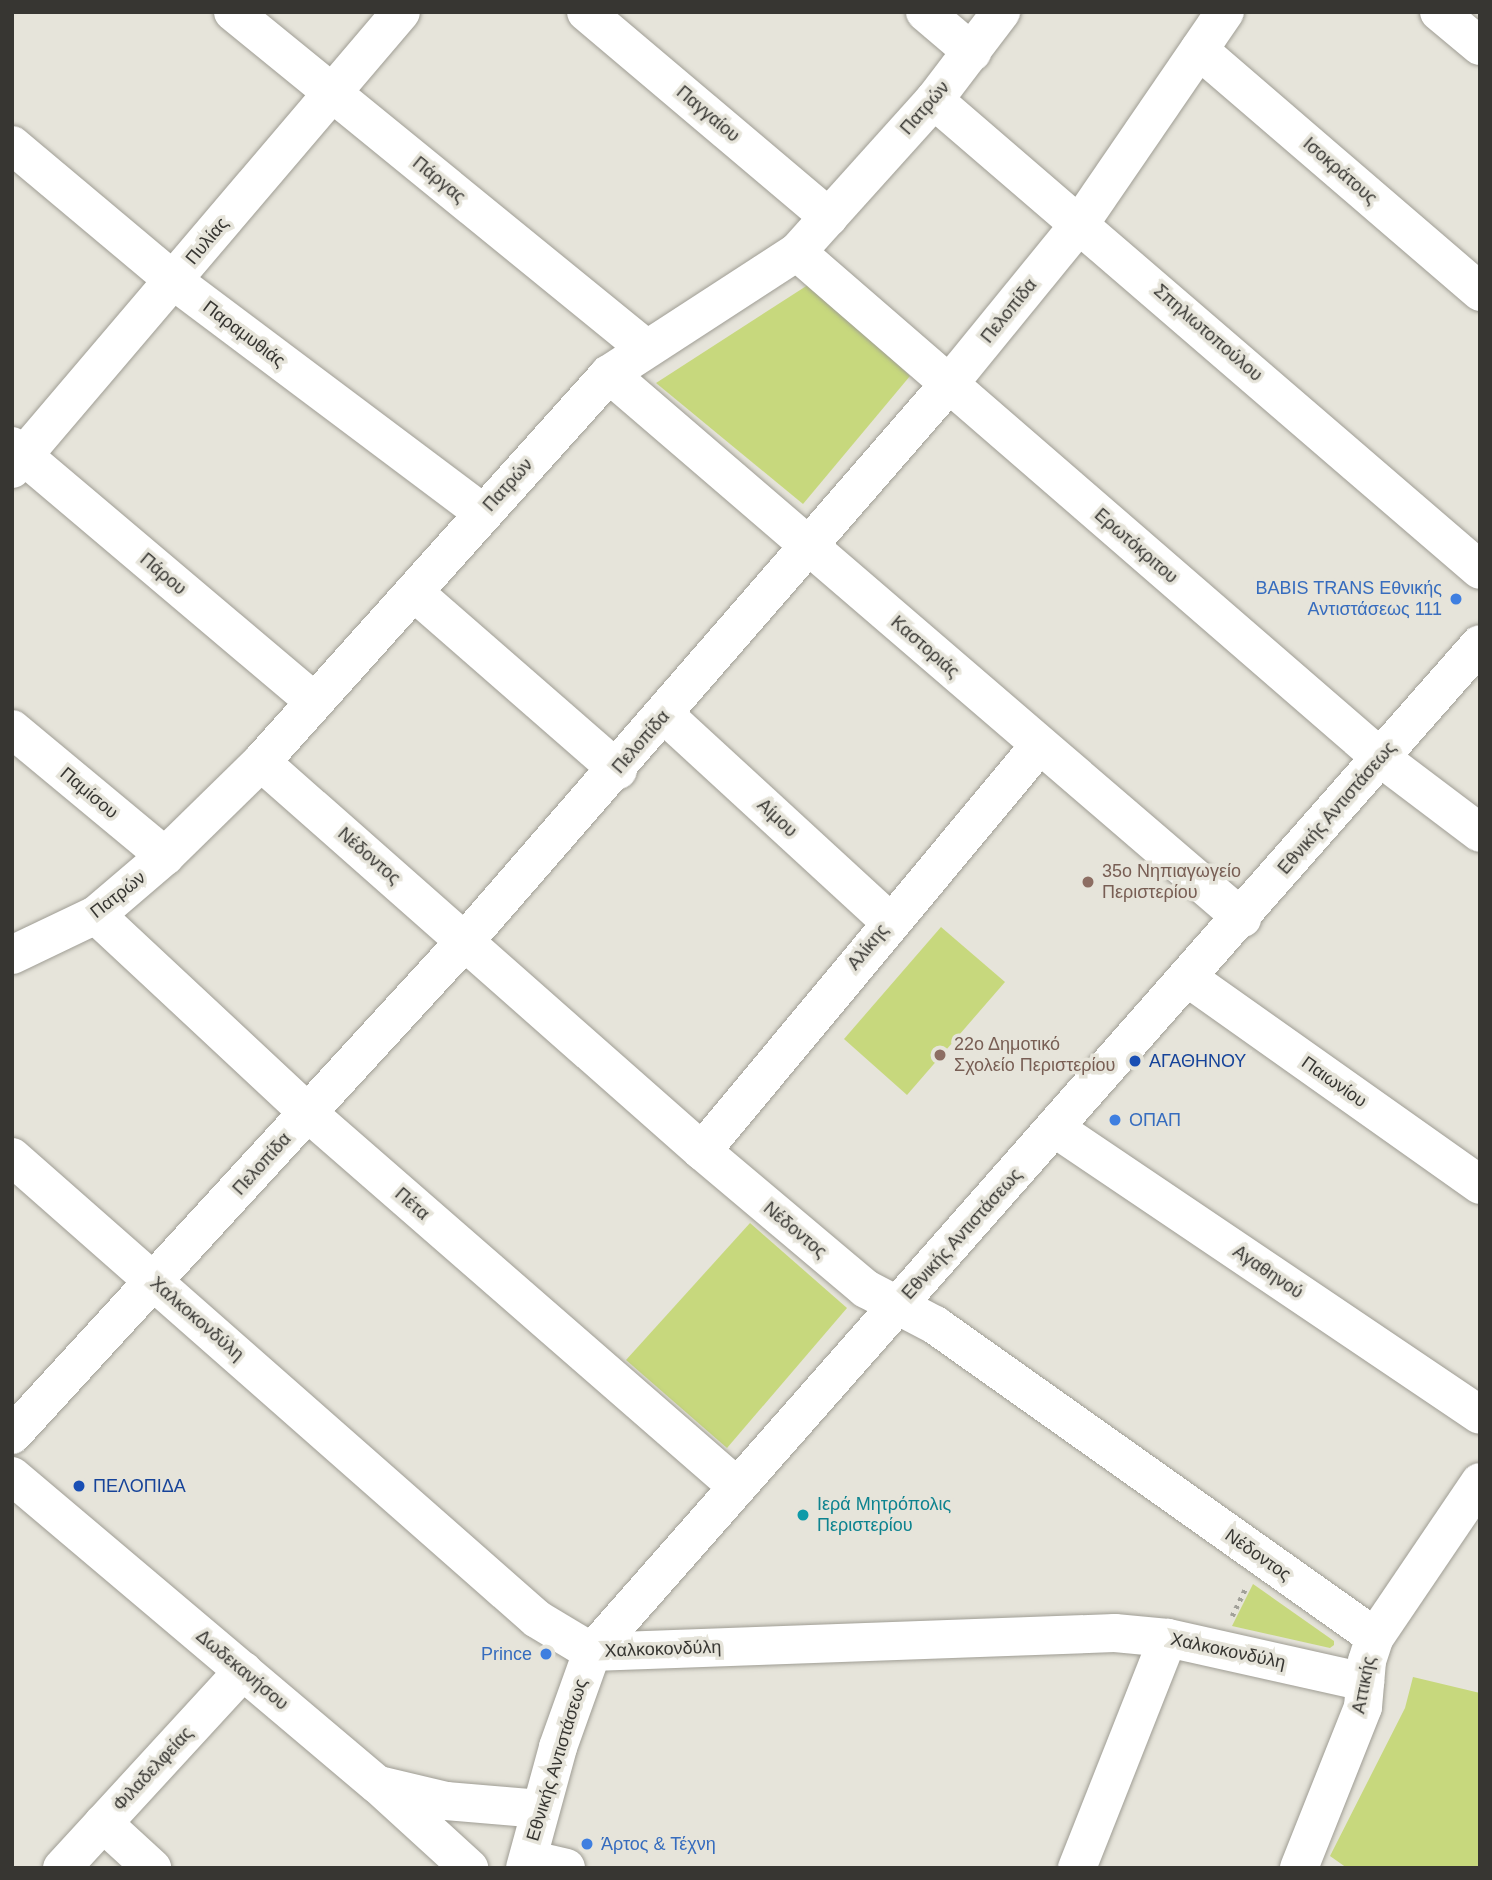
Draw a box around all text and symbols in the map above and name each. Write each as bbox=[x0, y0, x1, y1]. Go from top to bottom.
street label: Πατρών bbox=[896, 77, 954, 139]
street label: Παγγαίου bbox=[672, 81, 744, 147]
street label: Ισοκράτους bbox=[1299, 133, 1381, 209]
street label: Πάργας bbox=[408, 152, 470, 208]
street label: Πυλίας bbox=[181, 213, 233, 269]
street label: Πελοπίδα bbox=[977, 275, 1041, 347]
street label: Σπηλιωτοπούλου bbox=[1149, 280, 1267, 386]
street label: Παραμυθιάς bbox=[199, 296, 289, 372]
street label: Πατρών bbox=[479, 454, 537, 516]
street label: Ερωτόκριτου bbox=[1090, 504, 1182, 588]
street label: Πάρου bbox=[136, 549, 190, 599]
place label: BABIS TRANS Εθνικής Αντιστάσεως 111 bbox=[1255, 578, 1442, 620]
marker: BABIS TRANS Εθνικής Αντιστάσεως 111 bbox=[1448, 591, 1464, 607]
street label: Καστοριάς bbox=[886, 611, 964, 683]
street label: Πελοπίδα bbox=[608, 706, 674, 778]
street label: Εθνικής Αντιστάσεως bbox=[1273, 737, 1401, 879]
street label: Παμίσου bbox=[56, 763, 122, 823]
street label: Αίμου bbox=[753, 794, 801, 842]
street label: Νέδοντος bbox=[333, 823, 405, 889]
place label: 35ο Νηπιαγωγείο Περιστερίου bbox=[1102, 861, 1241, 903]
street label: Πατρών bbox=[86, 867, 150, 923]
marker: 35ο Νηπιαγωγείο Περιστερίου bbox=[1080, 874, 1096, 890]
street label: Αλίκης bbox=[843, 920, 893, 974]
place label: 22ο Δημοτικό Σχολείο Περιστερίου bbox=[954, 1034, 1115, 1076]
marker: 22ο Δημοτικό Σχολείο Περιστερίου bbox=[932, 1047, 948, 1063]
place label: ΑΓΑΘΗΝΟΥ bbox=[1149, 1050, 1246, 1072]
street label: Παιωνίου bbox=[1297, 1052, 1371, 1112]
marker: ΑΓΑΘΗΝΟΥ bbox=[1127, 1053, 1143, 1069]
place label: ΟΠΑΠ bbox=[1129, 1109, 1181, 1131]
marker: ΟΠΑΠ bbox=[1107, 1112, 1123, 1128]
street label: Πελοπίδα bbox=[228, 1128, 296, 1200]
street label: Εθνικής Αντιστάσεως bbox=[897, 1164, 1027, 1304]
street label: Πέτα bbox=[390, 1183, 434, 1225]
street label: Νέδοντος bbox=[759, 1197, 831, 1263]
street label: Αγαθηνού bbox=[1229, 1241, 1307, 1303]
street label: Χαλκοκονδύλη bbox=[146, 1273, 248, 1365]
place label: ΠΕΛΟΠΙΔΑ bbox=[93, 1475, 186, 1497]
marker: ΠΕΛΟΠΙΔΑ bbox=[71, 1478, 87, 1494]
place label: Ιερά Μητρόπολις Περιστερίου bbox=[817, 1494, 951, 1536]
marker: Ιερά Μητρόπολις Περιστερίου bbox=[795, 1507, 811, 1523]
street label: Νέδοντος bbox=[1221, 1524, 1295, 1586]
street label: Δωδεκανήσου bbox=[192, 1625, 292, 1715]
street label: Χαλκοκονδύλη bbox=[1169, 1628, 1287, 1674]
street label: Χαλκοκονδύλη bbox=[604, 1636, 722, 1662]
place label: Prince bbox=[481, 1643, 532, 1665]
marker: Prince bbox=[538, 1646, 554, 1662]
street label: Αττικής bbox=[1348, 1655, 1380, 1715]
street label: Εθνικής Αντιστάσεως bbox=[522, 1676, 592, 1844]
street label: Φιλαδελφείας bbox=[109, 1723, 197, 1815]
place label: Άρτος & Τέχνη bbox=[601, 1833, 716, 1855]
marker: Άρτος & Τέχνη bbox=[579, 1836, 595, 1852]

